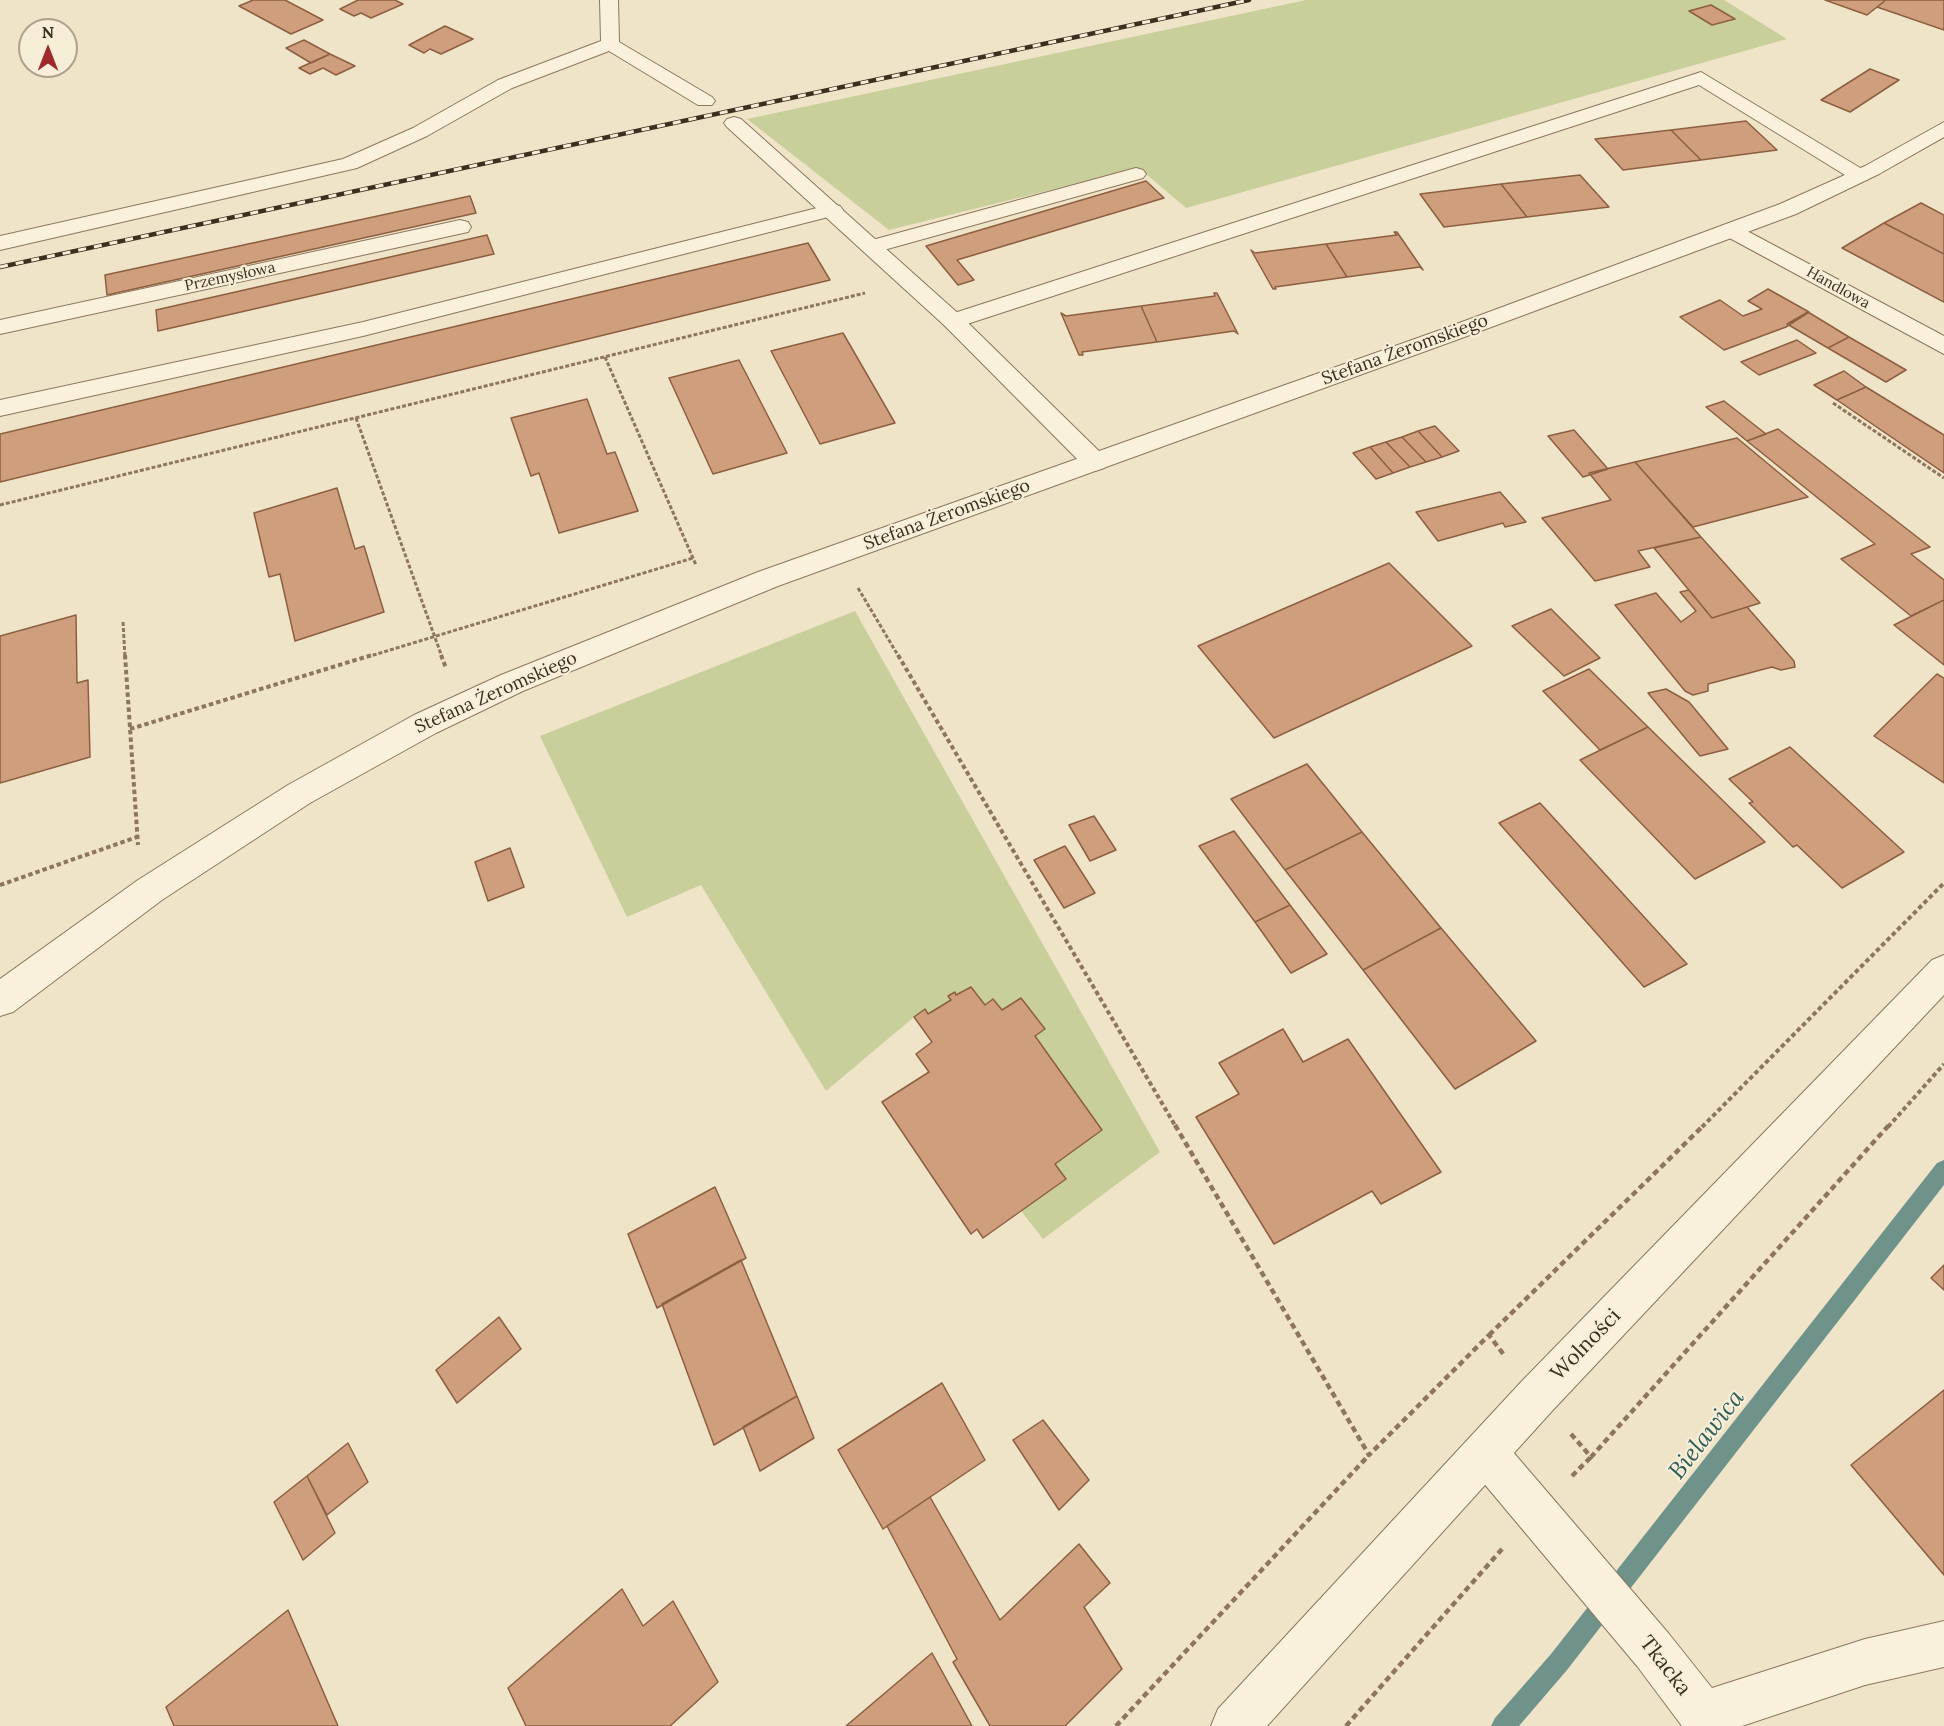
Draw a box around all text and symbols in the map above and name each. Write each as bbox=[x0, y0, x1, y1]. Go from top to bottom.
north arrow bbox=[18, 18, 78, 78]
text: N bbox=[42, 22, 54, 42]
street label: Przemysłowa bbox=[183, 259, 277, 295]
street label: Handlowa bbox=[1803, 263, 1873, 313]
street label: Stefana Żeromskiego bbox=[1319, 310, 1491, 390]
street label: Stefana Żeromskiego bbox=[861, 475, 1033, 555]
street label: Stefana Żeromskiego bbox=[411, 647, 581, 739]
street label: Wolności bbox=[1546, 1304, 1626, 1386]
water label: Bielawica bbox=[1663, 1385, 1751, 1485]
street label: Tkacka bbox=[1634, 1631, 1696, 1701]

